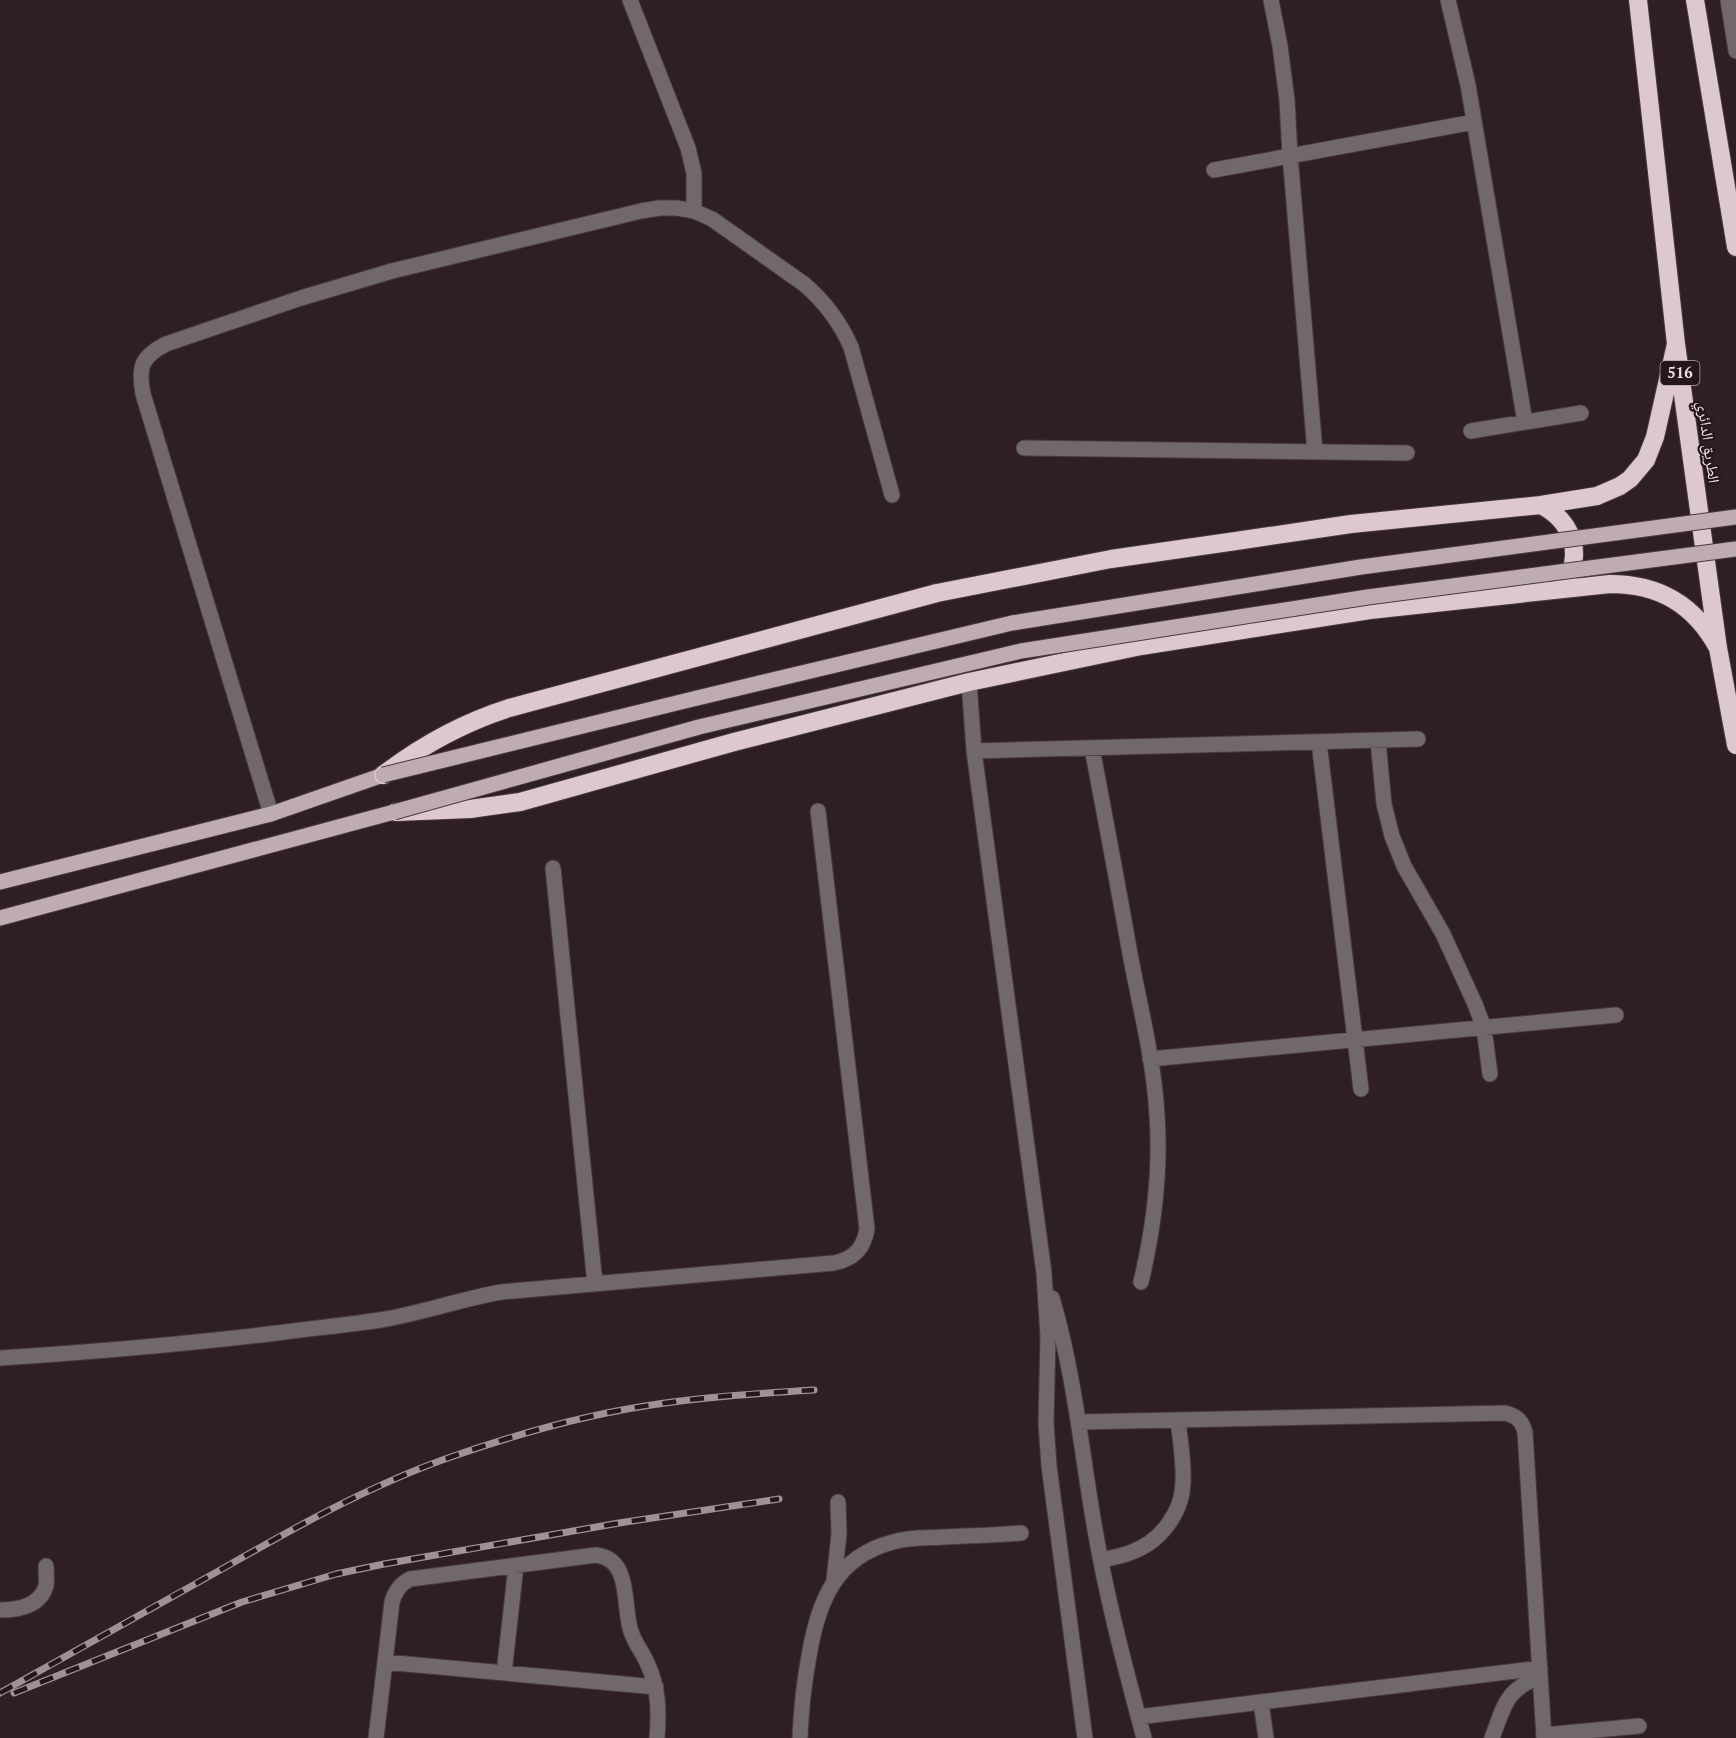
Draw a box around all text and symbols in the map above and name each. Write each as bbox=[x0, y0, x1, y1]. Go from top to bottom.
road number: 516 bbox=[1660, 361, 1700, 385]
street label: الطريق الدائري bbox=[1690, 400, 1726, 485]

